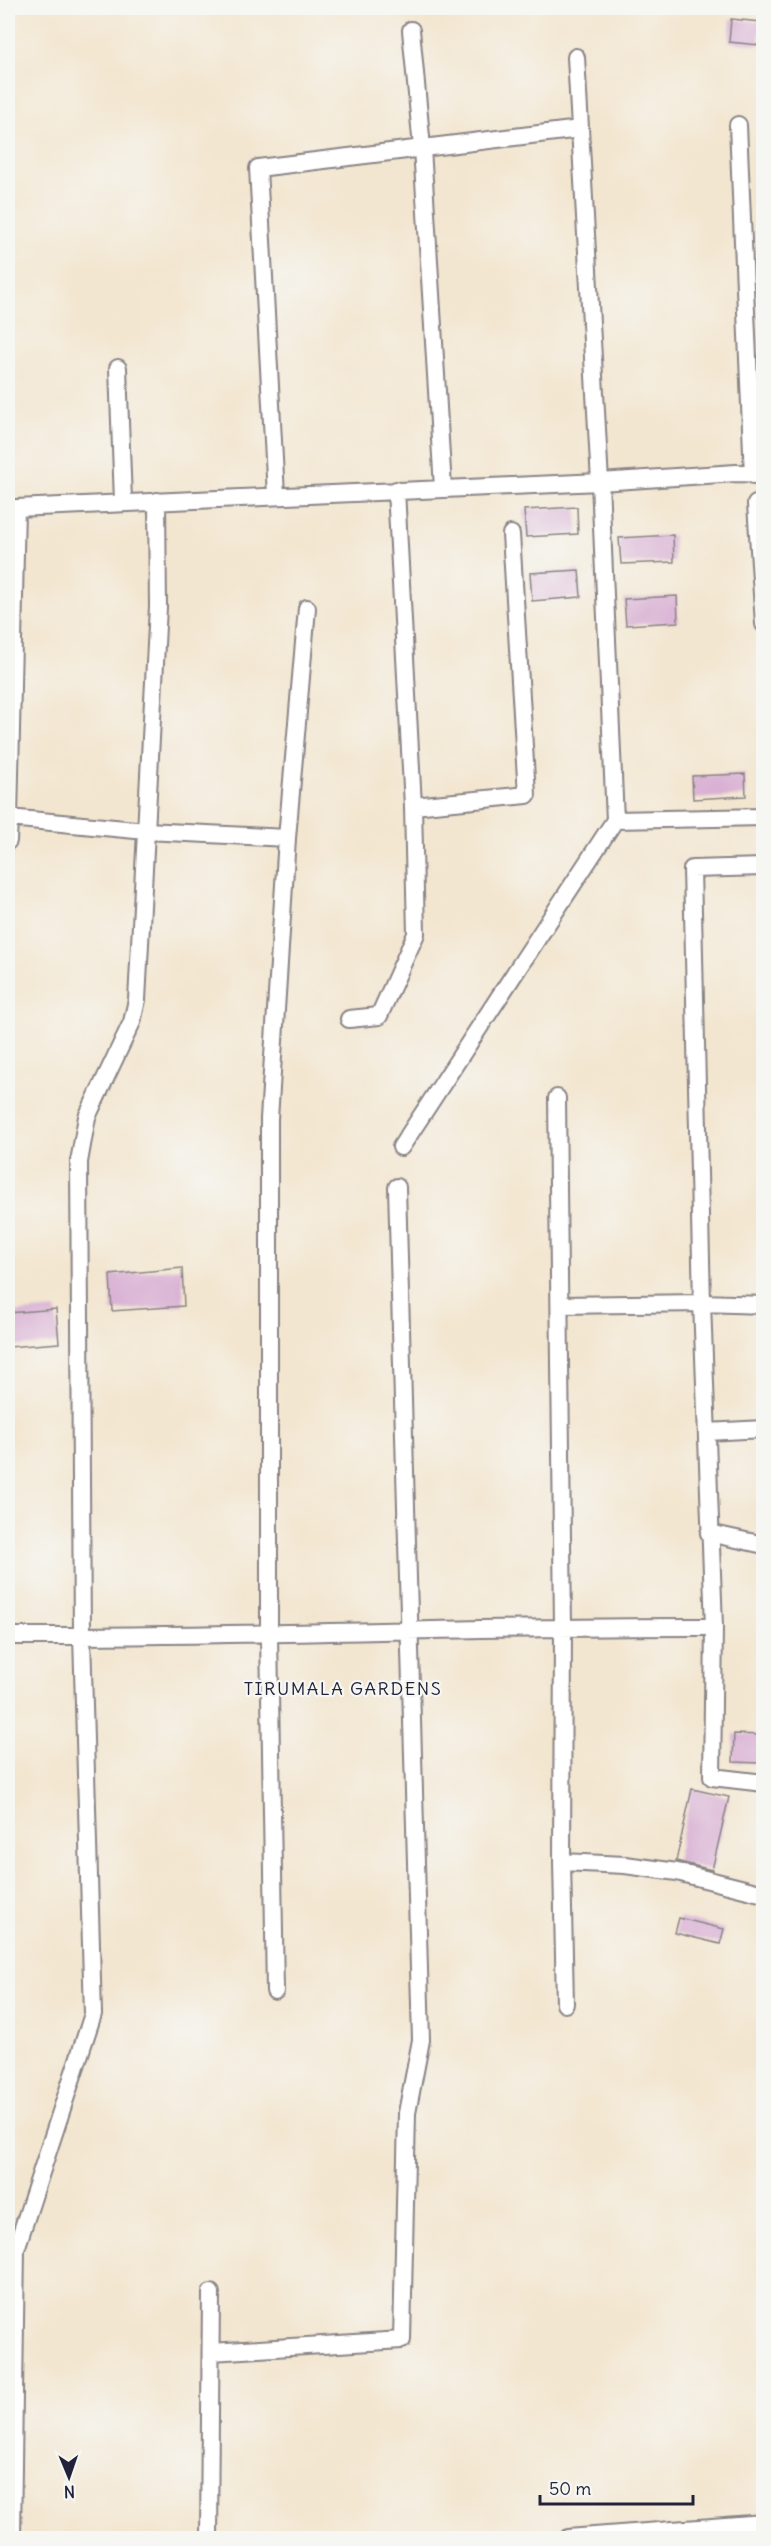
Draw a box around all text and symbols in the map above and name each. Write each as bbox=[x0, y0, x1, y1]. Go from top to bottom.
district label: TIRUMALA GARDENS bbox=[244, 1677, 442, 1700]
north arrow bbox=[39, 2447, 99, 2507]
scale bar bbox=[540, 2468, 693, 2506]
text: 50 m bbox=[549, 2477, 591, 2500]
text: N bbox=[64, 2482, 75, 2502]

